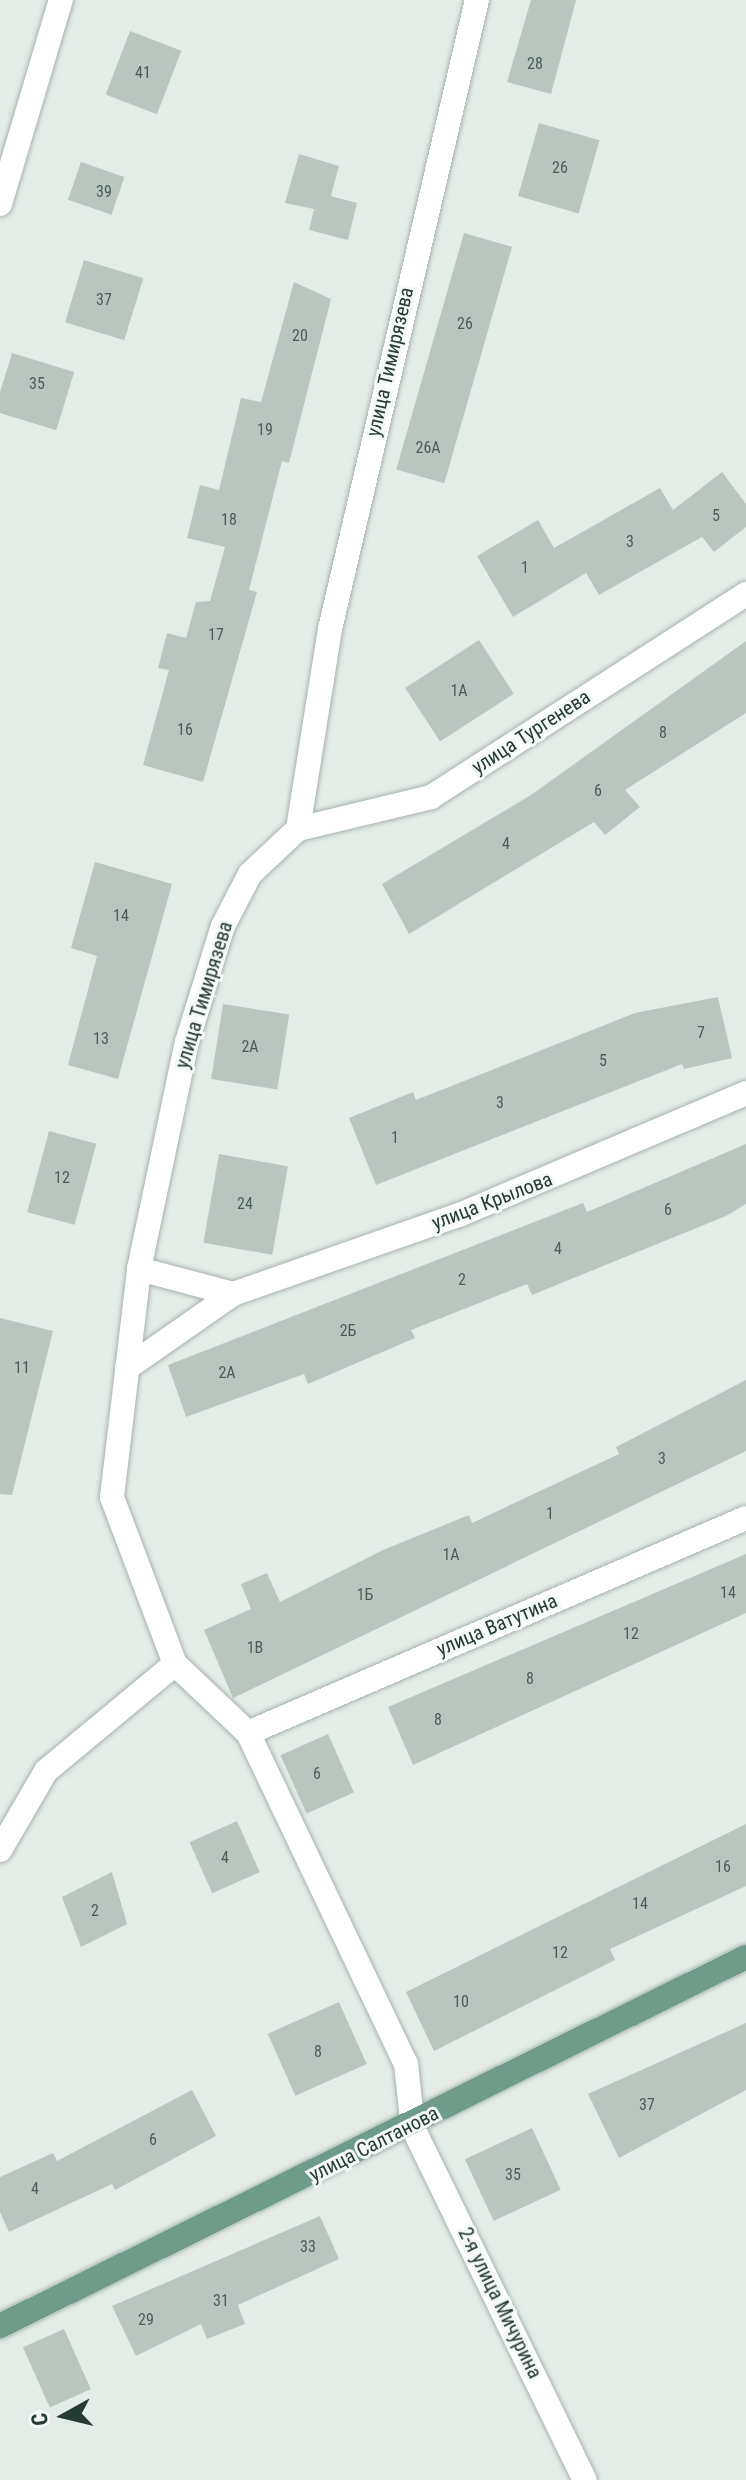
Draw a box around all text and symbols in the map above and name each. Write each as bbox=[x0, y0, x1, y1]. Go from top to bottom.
house number: 28 bbox=[527, 54, 543, 74]
house number: 41 bbox=[135, 63, 151, 83]
house number: 26 bbox=[552, 158, 568, 178]
house number: 39 bbox=[96, 182, 112, 202]
street label: улица Тимирязева bbox=[361, 285, 419, 439]
house number: 37 bbox=[96, 290, 112, 310]
house number: 26 bbox=[457, 314, 473, 334]
house number: 20 bbox=[292, 326, 308, 346]
house number: 35 bbox=[29, 374, 45, 394]
house number: 19 bbox=[257, 420, 273, 440]
house number: 26А bbox=[415, 438, 441, 458]
house number: 5 bbox=[712, 506, 720, 526]
house number: 18 bbox=[221, 510, 237, 530]
house number: 3 bbox=[626, 532, 634, 552]
house number: 1 bbox=[521, 558, 529, 578]
house number: 17 bbox=[208, 625, 224, 645]
house number: 1А bbox=[450, 681, 468, 701]
street label: улица Тургенева bbox=[467, 685, 595, 779]
house number: 16 bbox=[177, 720, 193, 740]
house number: 8 bbox=[659, 723, 667, 743]
house number: 6 bbox=[594, 781, 602, 801]
house number: 4 bbox=[502, 834, 510, 854]
house number: 14 bbox=[113, 906, 129, 926]
street label: улица Тимирязева bbox=[170, 918, 238, 1072]
house number: 7 bbox=[697, 1023, 705, 1043]
house number: 13 bbox=[93, 1029, 109, 1049]
house number: 2А bbox=[241, 1037, 259, 1057]
house number: 5 bbox=[599, 1051, 607, 1071]
house number: 3 bbox=[496, 1093, 504, 1113]
house number: 1 bbox=[391, 1128, 399, 1148]
street label: улица Крылова bbox=[428, 1167, 556, 1235]
house number: 12 bbox=[54, 1168, 70, 1188]
house number: 24 bbox=[237, 1194, 253, 1214]
house number: 6 bbox=[664, 1200, 672, 1220]
house number: 4 bbox=[554, 1239, 562, 1259]
house number: 2 bbox=[458, 1270, 466, 1290]
house number: 2Б bbox=[340, 1321, 356, 1341]
house number: 11 bbox=[14, 1358, 30, 1378]
house number: 2А bbox=[218, 1363, 236, 1383]
house number: 3 bbox=[658, 1449, 666, 1469]
house number: 1 bbox=[546, 1504, 554, 1524]
house number: 1А bbox=[442, 1545, 460, 1565]
house number: 14 bbox=[720, 1583, 736, 1603]
house number: 1Б bbox=[357, 1585, 373, 1605]
street label: улица Ватутина bbox=[433, 1589, 561, 1661]
house number: 12 bbox=[623, 1624, 639, 1644]
house number: 1В bbox=[247, 1638, 263, 1658]
house number: 8 bbox=[526, 1669, 534, 1689]
house number: 8 bbox=[434, 1710, 442, 1730]
house number: 6 bbox=[313, 1764, 321, 1784]
house number: 4 bbox=[221, 1848, 229, 1868]
house number: 16 bbox=[715, 1857, 731, 1877]
house number: 14 bbox=[632, 1894, 648, 1914]
house number: 2 bbox=[91, 1901, 99, 1921]
house number: 12 bbox=[552, 1943, 568, 1963]
house number: 10 bbox=[453, 1992, 469, 2012]
house number: 8 bbox=[314, 2042, 322, 2062]
house number: 37 bbox=[639, 2095, 655, 2115]
street label: улица Салтанова bbox=[305, 2101, 443, 2187]
house number: 6 bbox=[149, 2130, 157, 2150]
house number: 35 bbox=[505, 2165, 521, 2185]
house number: 4 bbox=[31, 2179, 39, 2199]
street label: 2-я улица Мичурина bbox=[453, 2224, 547, 2382]
house number: 33 bbox=[300, 2237, 316, 2257]
house number: 31 bbox=[213, 2291, 229, 2311]
house number: 29 bbox=[138, 2310, 154, 2330]
north arrow bbox=[24, 2376, 104, 2456]
text: С bbox=[26, 2411, 53, 2427]

